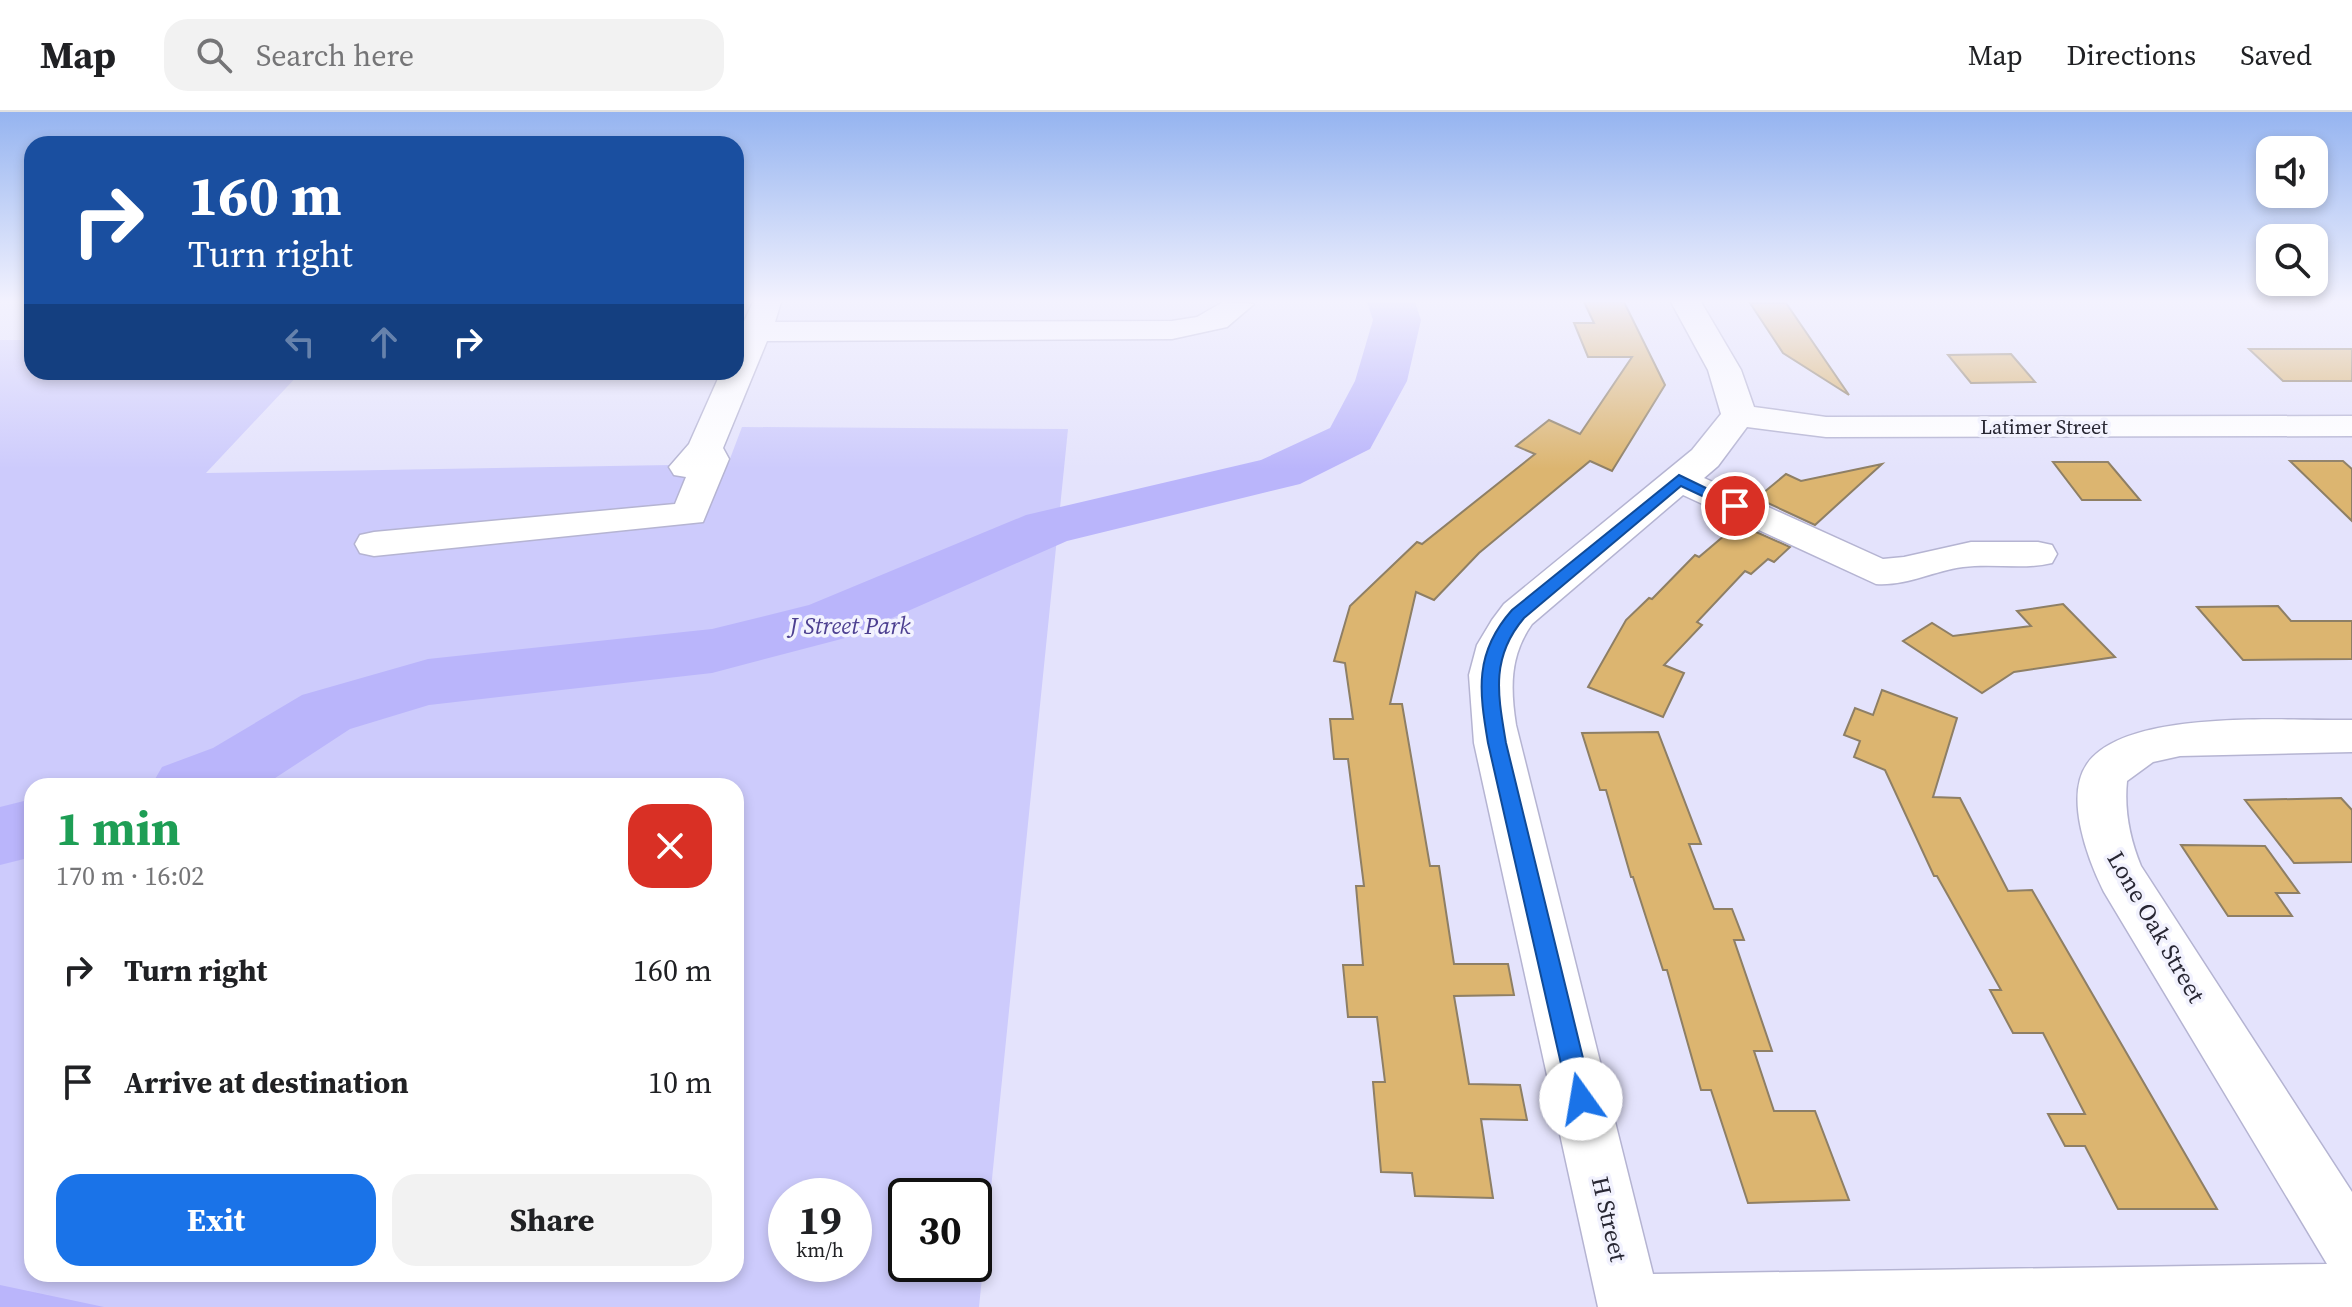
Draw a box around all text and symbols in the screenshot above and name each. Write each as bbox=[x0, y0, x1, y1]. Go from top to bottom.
search box bbox=[164, 19, 724, 91]
text: Map bbox=[40, 29, 116, 81]
icon: search bbox=[192, 33, 236, 77]
text: Search here bbox=[256, 35, 414, 76]
text: Map bbox=[1968, 36, 2023, 74]
text: Directions bbox=[2067, 36, 2196, 74]
text: Saved bbox=[2240, 36, 2312, 74]
map controls bbox=[2256, 136, 2328, 296]
button: sound bbox=[2256, 136, 2328, 208]
text: 160 m bbox=[188, 157, 342, 234]
icon: right bbox=[56, 168, 160, 272]
button: search bbox=[2256, 224, 2328, 296]
text: Turn right bbox=[188, 230, 353, 279]
icon: left bbox=[278, 320, 322, 364]
icon: ahead bbox=[362, 320, 406, 364]
icon: right bbox=[446, 320, 490, 364]
street label: Latimer Street bbox=[1980, 413, 2108, 441]
pin bbox=[1701, 472, 1769, 540]
icon: arrive bbox=[1713, 484, 1757, 528]
park label: J Street Park bbox=[786, 609, 911, 642]
text: 1 min bbox=[56, 795, 181, 861]
button: close bbox=[628, 804, 712, 888]
street label: Lone Oak Street bbox=[2100, 845, 2213, 1009]
text: 170 m · 16:02 bbox=[56, 858, 204, 894]
icon: right bbox=[56, 948, 100, 992]
text: Turn right bbox=[124, 950, 267, 991]
text: 160 m bbox=[633, 950, 712, 991]
position arrow bbox=[1539, 1057, 1623, 1141]
icon: arrive bbox=[56, 1060, 100, 1104]
text: Arrive at destination bbox=[124, 1062, 409, 1103]
text: 10 m bbox=[648, 1062, 712, 1103]
street label: H Street bbox=[1584, 1173, 1635, 1265]
button: Exit bbox=[56, 1174, 376, 1266]
button: Share bbox=[392, 1174, 712, 1266]
speed limit sign: 30 bbox=[888, 1178, 992, 1282]
text: 19 bbox=[798, 1193, 842, 1247]
text: km/h bbox=[796, 1236, 844, 1264]

